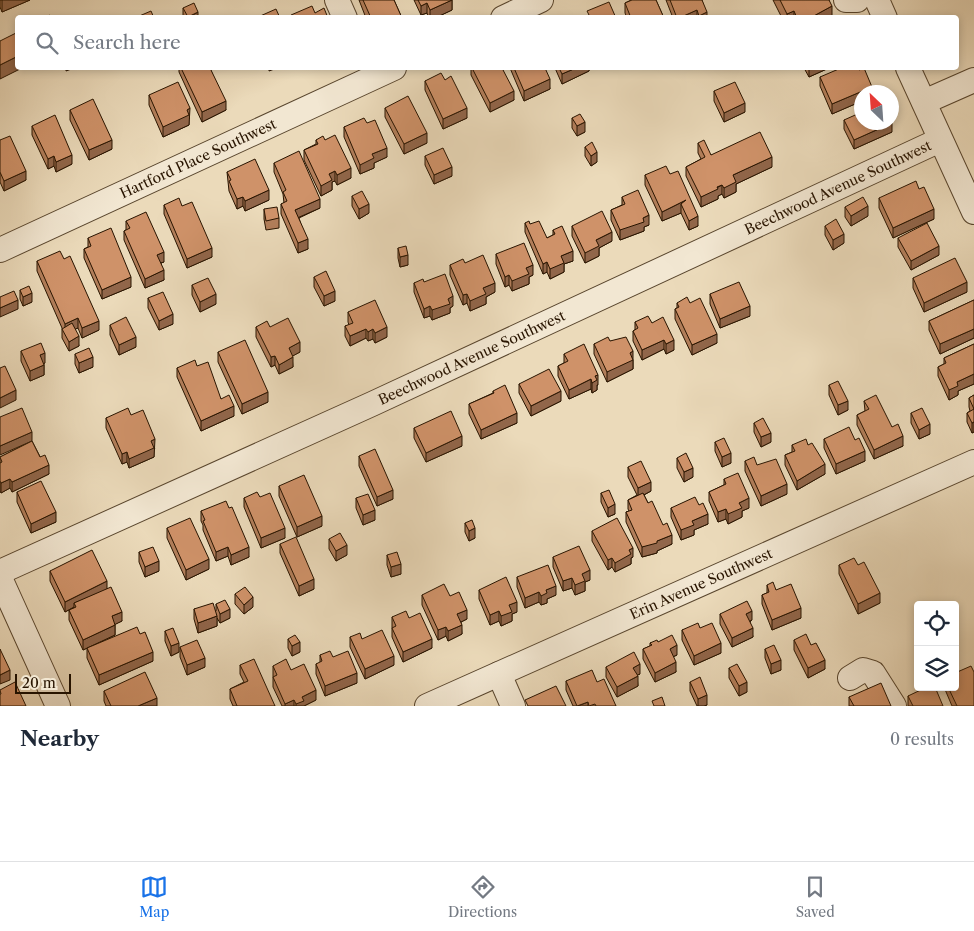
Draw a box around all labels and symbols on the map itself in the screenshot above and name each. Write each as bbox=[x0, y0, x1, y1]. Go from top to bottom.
north arrow bbox=[854, 85, 899, 130]
street label: Hartford Place Southwest bbox=[117, 115, 279, 202]
street label: Beechwood Avenue Southwest bbox=[742, 136, 934, 239]
street label: Beechwood Avenue Southwest bbox=[375, 307, 568, 409]
street label: Erin Avenue Southwest bbox=[627, 544, 775, 623]
scale bar bbox=[15, 671, 71, 694]

